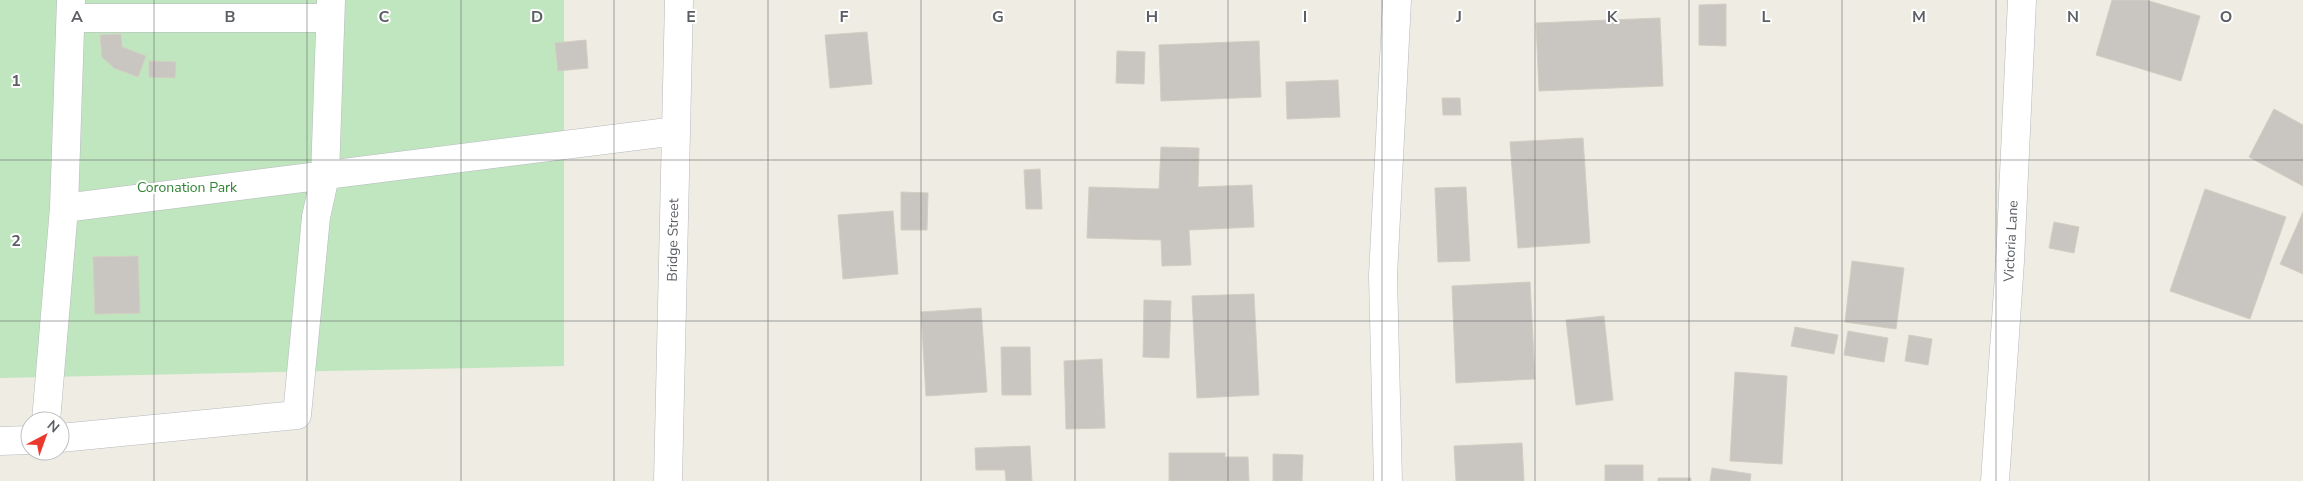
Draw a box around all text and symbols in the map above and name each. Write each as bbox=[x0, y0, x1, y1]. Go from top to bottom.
text: A bbox=[71, 6, 83, 28]
text: B bbox=[224, 6, 236, 28]
text: C bbox=[379, 6, 390, 28]
text: D bbox=[531, 6, 543, 28]
text: E bbox=[686, 6, 696, 28]
text: F bbox=[840, 6, 849, 28]
text: G bbox=[992, 6, 1004, 28]
text: H bbox=[1146, 6, 1158, 28]
text: I bbox=[1303, 6, 1307, 28]
text: J bbox=[1455, 6, 1462, 28]
text: K bbox=[1607, 6, 1619, 28]
text: L bbox=[1762, 6, 1771, 28]
text: M bbox=[1912, 6, 1926, 28]
text: N bbox=[2067, 6, 2079, 28]
text: O bbox=[2220, 6, 2232, 28]
text: 1 bbox=[11, 70, 21, 92]
park label: Coronation Park bbox=[137, 178, 238, 197]
street label: Bridge Street bbox=[663, 198, 683, 282]
street label: Victoria Lane bbox=[1999, 200, 2023, 283]
text: 2 bbox=[11, 230, 21, 252]
north arrow bbox=[20, 411, 70, 461]
text: N bbox=[43, 416, 63, 437]

